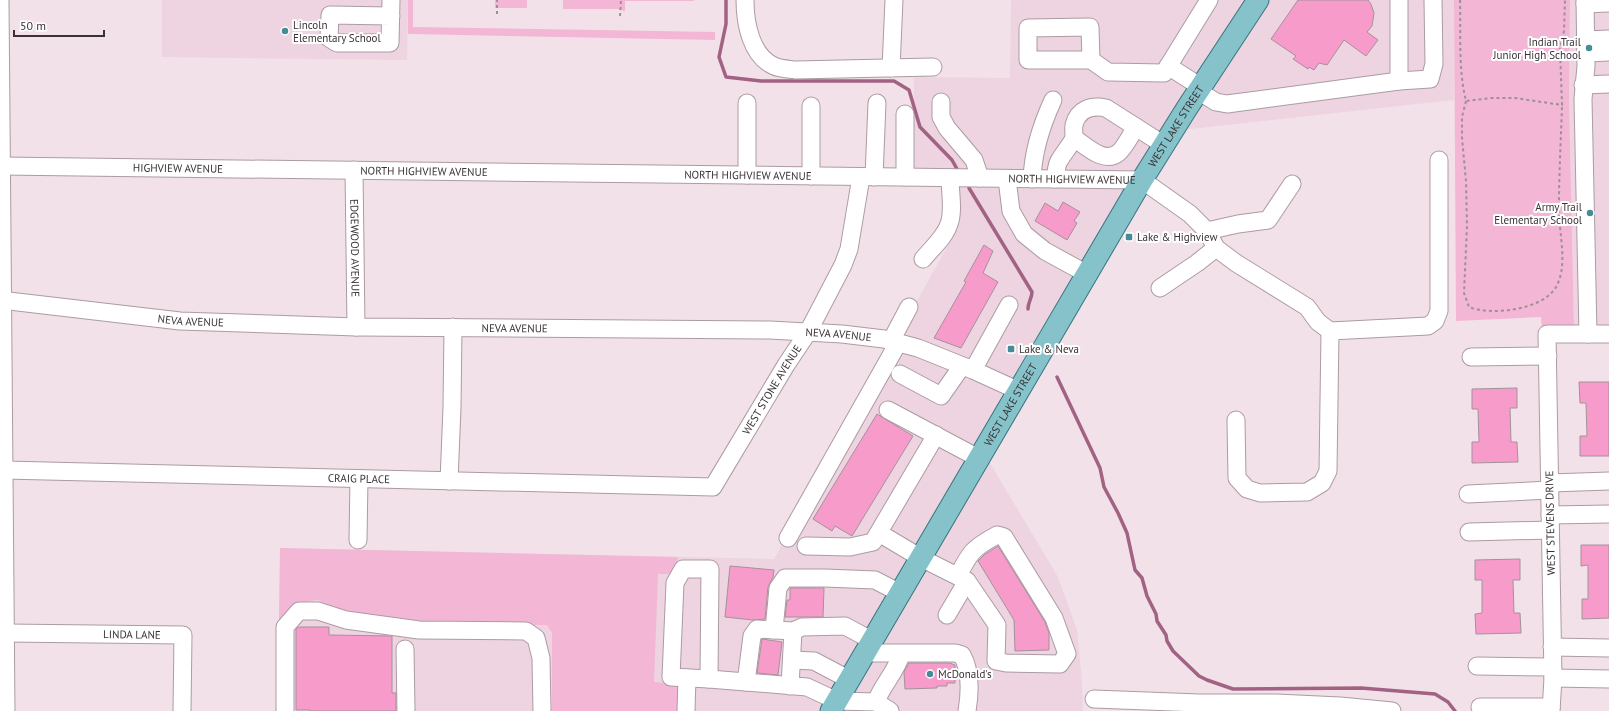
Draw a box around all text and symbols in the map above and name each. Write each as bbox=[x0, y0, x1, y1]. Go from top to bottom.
scale bar bbox=[14, 12, 104, 38]
text: 50 m bbox=[20, 18, 46, 33]
place label: Lincoln Elementary School bbox=[293, 18, 381, 45]
marker: Lincoln Elementary School bbox=[280, 26, 290, 36]
place label: Indian Trail Junior High School bbox=[1492, 35, 1582, 62]
marker: Indian Trail Junior High School bbox=[1584, 43, 1594, 53]
street label: WEST LAKE STREET bbox=[1145, 83, 1207, 169]
street label: HIGHVIEW AVENUE bbox=[133, 161, 223, 176]
street label: NORTH HIGHVIEW AVENUE bbox=[360, 163, 488, 179]
street label: NORTH HIGHVIEW AVENUE bbox=[684, 167, 812, 183]
street label: NORTH HIGHVIEW AVENUE bbox=[1008, 171, 1136, 187]
street label: EDGEWOOD AVENUE bbox=[347, 199, 363, 297]
place label: Army Trail Elementary School bbox=[1494, 200, 1583, 227]
marker: Army Trail Elementary School bbox=[1585, 208, 1595, 218]
place label: Lake & Highview bbox=[1137, 230, 1218, 244]
marker: Lake & Highview bbox=[1124, 232, 1134, 242]
street label: NEVA AVENUE bbox=[157, 311, 224, 329]
street label: NEVA AVENUE bbox=[481, 321, 548, 335]
street label: NEVA AVENUE bbox=[805, 325, 872, 344]
street label: WEST STONE AVENUE bbox=[739, 342, 805, 437]
place label: Lake & Neva bbox=[1019, 342, 1079, 356]
marker: Lake & Neva bbox=[1006, 344, 1016, 354]
street label: WEST LAKE STREET bbox=[981, 361, 1040, 449]
street label: WEST STEVENS DRIVE bbox=[1542, 470, 1558, 575]
street label: CRAIG PLACE bbox=[328, 471, 390, 486]
street label: LINDA LANE bbox=[103, 627, 161, 642]
place label: McDonald's bbox=[938, 667, 992, 681]
marker: McDonald's bbox=[925, 669, 935, 679]

